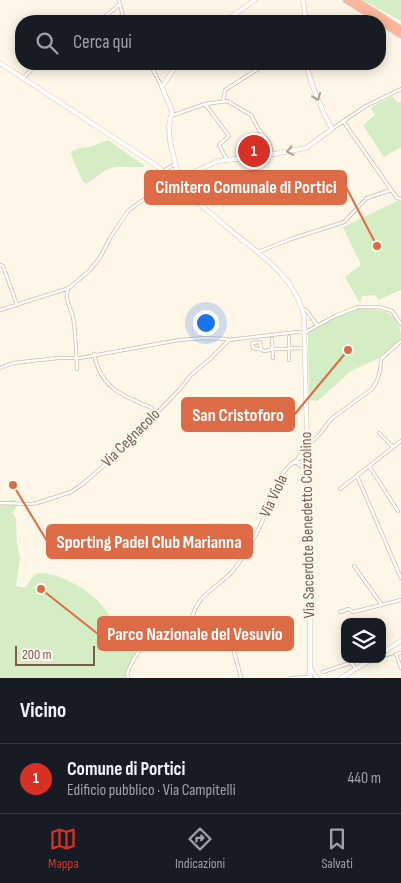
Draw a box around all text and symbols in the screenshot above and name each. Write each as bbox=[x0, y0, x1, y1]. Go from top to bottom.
search box bbox=[15, 15, 386, 70]
icon: search bbox=[33, 29, 61, 57]
text: Cerca qui bbox=[73, 31, 132, 54]
one-way arrow bbox=[310, 92, 321, 101]
pin: 1 bbox=[238, 132, 270, 170]
one-way arrow bbox=[286, 145, 294, 155]
callout: Cimitero Comunale di Portici bbox=[145, 171, 346, 204]
text: Cimitero Comunale di Portici bbox=[155, 177, 337, 198]
your location bbox=[193, 310, 219, 336]
callout: San Cristoforo bbox=[182, 398, 294, 431]
street label: Via Cegnacolo bbox=[98, 405, 164, 471]
text: San Cristoforo bbox=[192, 405, 284, 426]
street label: Via Sacerdote Benedetto Cozzolino bbox=[297, 432, 319, 618]
street label: Via Viola bbox=[256, 472, 292, 520]
callout: Sporting Padel Club Marianna bbox=[47, 525, 252, 558]
text: Sporting Padel Club Marianna bbox=[56, 532, 242, 553]
callout: Parco Nazionale del Vesuvio bbox=[98, 617, 293, 650]
map controls bbox=[341, 618, 386, 663]
button: layers bbox=[341, 618, 386, 663]
text: Parco Nazionale del Vesuvio bbox=[107, 624, 283, 645]
scale bar bbox=[15, 643, 95, 666]
text: 200 m bbox=[22, 646, 51, 663]
text: Vicino bbox=[20, 698, 66, 723]
text: Comune di Portici bbox=[67, 758, 185, 781]
text: 1 bbox=[33, 769, 39, 788]
text: 440 m bbox=[348, 769, 381, 788]
text: Edificio pubblico · Via Campitelli bbox=[67, 781, 236, 800]
tab: Mappa bbox=[48, 825, 79, 872]
tab: Indicazioni bbox=[175, 825, 225, 872]
tab: Salvati bbox=[321, 825, 353, 872]

